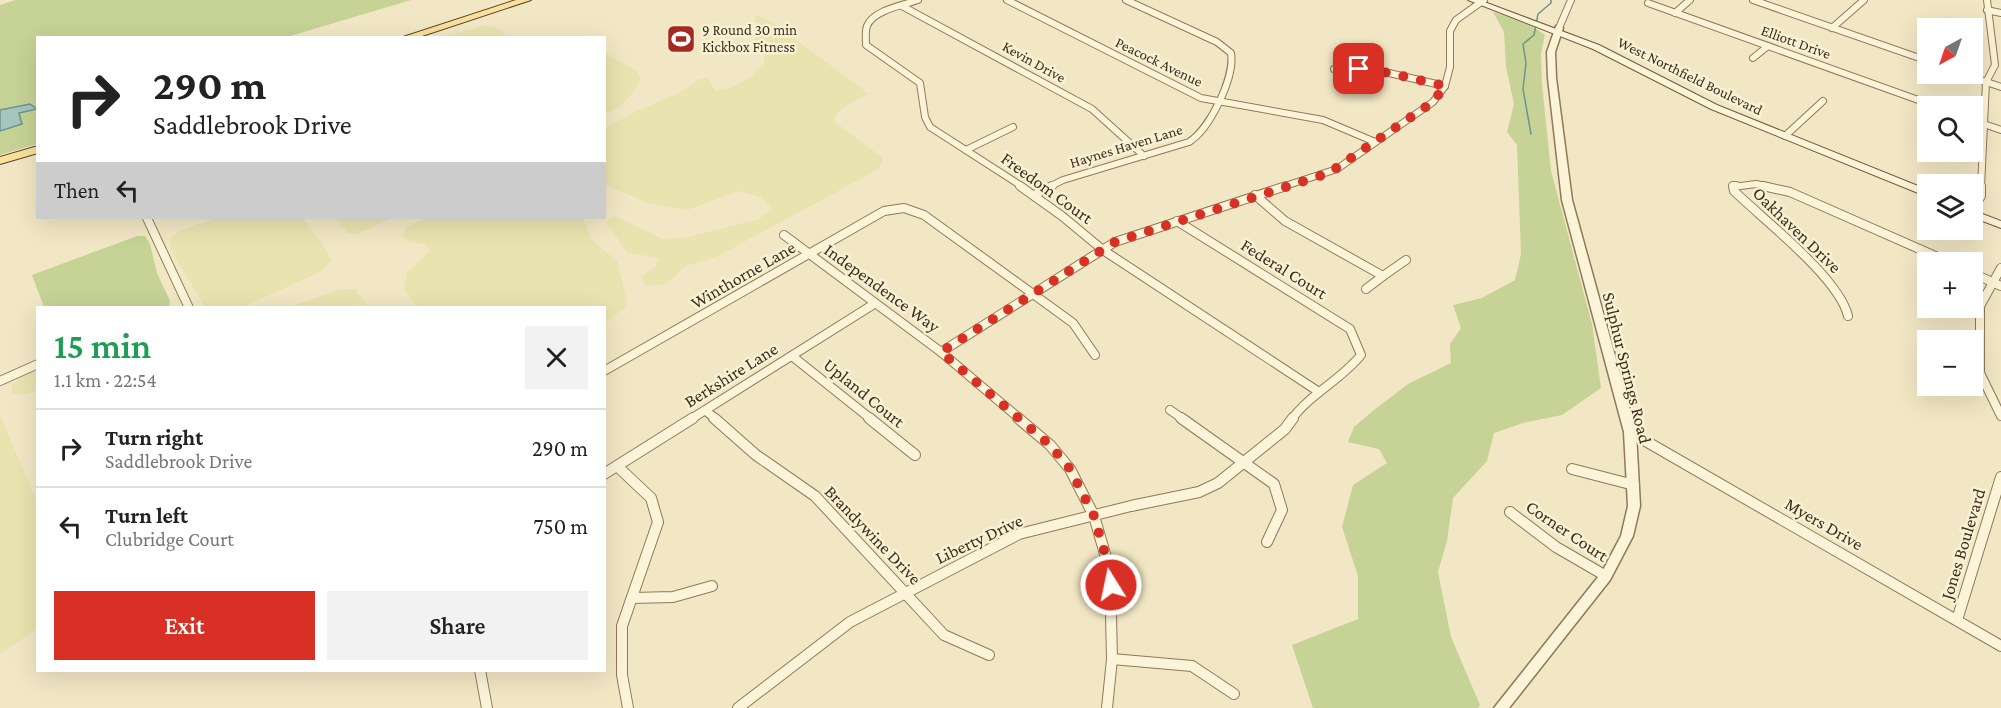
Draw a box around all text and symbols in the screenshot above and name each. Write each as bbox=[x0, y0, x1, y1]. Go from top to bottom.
north arrow bbox=[1917, 18, 1983, 84]
map controls bbox=[1917, 18, 1983, 396]
place label: 9 Round 30 min Kickbox Fitness bbox=[702, 22, 797, 55]
street label: Elliott Drive bbox=[1759, 22, 1833, 62]
sports icon: 9 Round 30 min Kickbox Fitness bbox=[665, 23, 697, 55]
street label: Peacock Avenue bbox=[1113, 34, 1205, 90]
street label: West Northfield Boulevard bbox=[1615, 34, 1765, 118]
street label: Kevin Drive bbox=[1000, 38, 1069, 86]
pin bbox=[1333, 43, 1384, 94]
icon: arrive bbox=[1342, 52, 1375, 85]
icon: right bbox=[54, 60, 132, 138]
text: 290 m bbox=[153, 61, 266, 108]
button: search bbox=[1917, 96, 1983, 162]
text: Saddlebrook Drive bbox=[153, 110, 352, 140]
street label: Haynes Haven Lane bbox=[1068, 121, 1185, 172]
street label: Freedom Court bbox=[997, 148, 1097, 229]
icon: left bbox=[111, 174, 144, 207]
button: layers bbox=[1917, 174, 1983, 240]
text: Then bbox=[54, 178, 99, 203]
street label: Oakhaven Drive bbox=[1749, 183, 1845, 277]
street label: Federal Court bbox=[1237, 235, 1332, 304]
street label: Winthorne Lane bbox=[687, 237, 799, 313]
street label: Independence Way bbox=[821, 239, 944, 337]
button: + bbox=[1917, 252, 1983, 318]
street label: Sulphur Springs Road bbox=[1599, 290, 1656, 446]
text: 15 min bbox=[54, 326, 151, 366]
button: close bbox=[525, 326, 588, 389]
button: − bbox=[1917, 330, 1983, 396]
street label: Berkshire Lane bbox=[681, 338, 781, 412]
street label: Upland Court bbox=[820, 354, 909, 432]
text: 1.1 km · 22:54 bbox=[54, 369, 157, 391]
text: Turn right bbox=[105, 425, 203, 450]
icon: right bbox=[54, 432, 87, 465]
text: 290 m bbox=[532, 436, 588, 461]
text: Saddlebrook Drive bbox=[105, 450, 252, 472]
street label: Brandywine Drive bbox=[821, 481, 925, 589]
street label: Jones Boulevard bbox=[1936, 486, 1990, 604]
street label: Myers Drive bbox=[1781, 494, 1867, 554]
street label: Corner Court bbox=[1522, 496, 1613, 566]
text: Turn left bbox=[105, 503, 188, 528]
icon: left bbox=[54, 510, 87, 543]
street label: Liberty Drive bbox=[932, 510, 1026, 568]
text: 750 m bbox=[533, 514, 588, 539]
text: Clubridge Court bbox=[105, 528, 234, 550]
position arrow bbox=[1079, 553, 1143, 617]
button: Exit bbox=[54, 591, 315, 660]
button: Share bbox=[327, 591, 588, 660]

